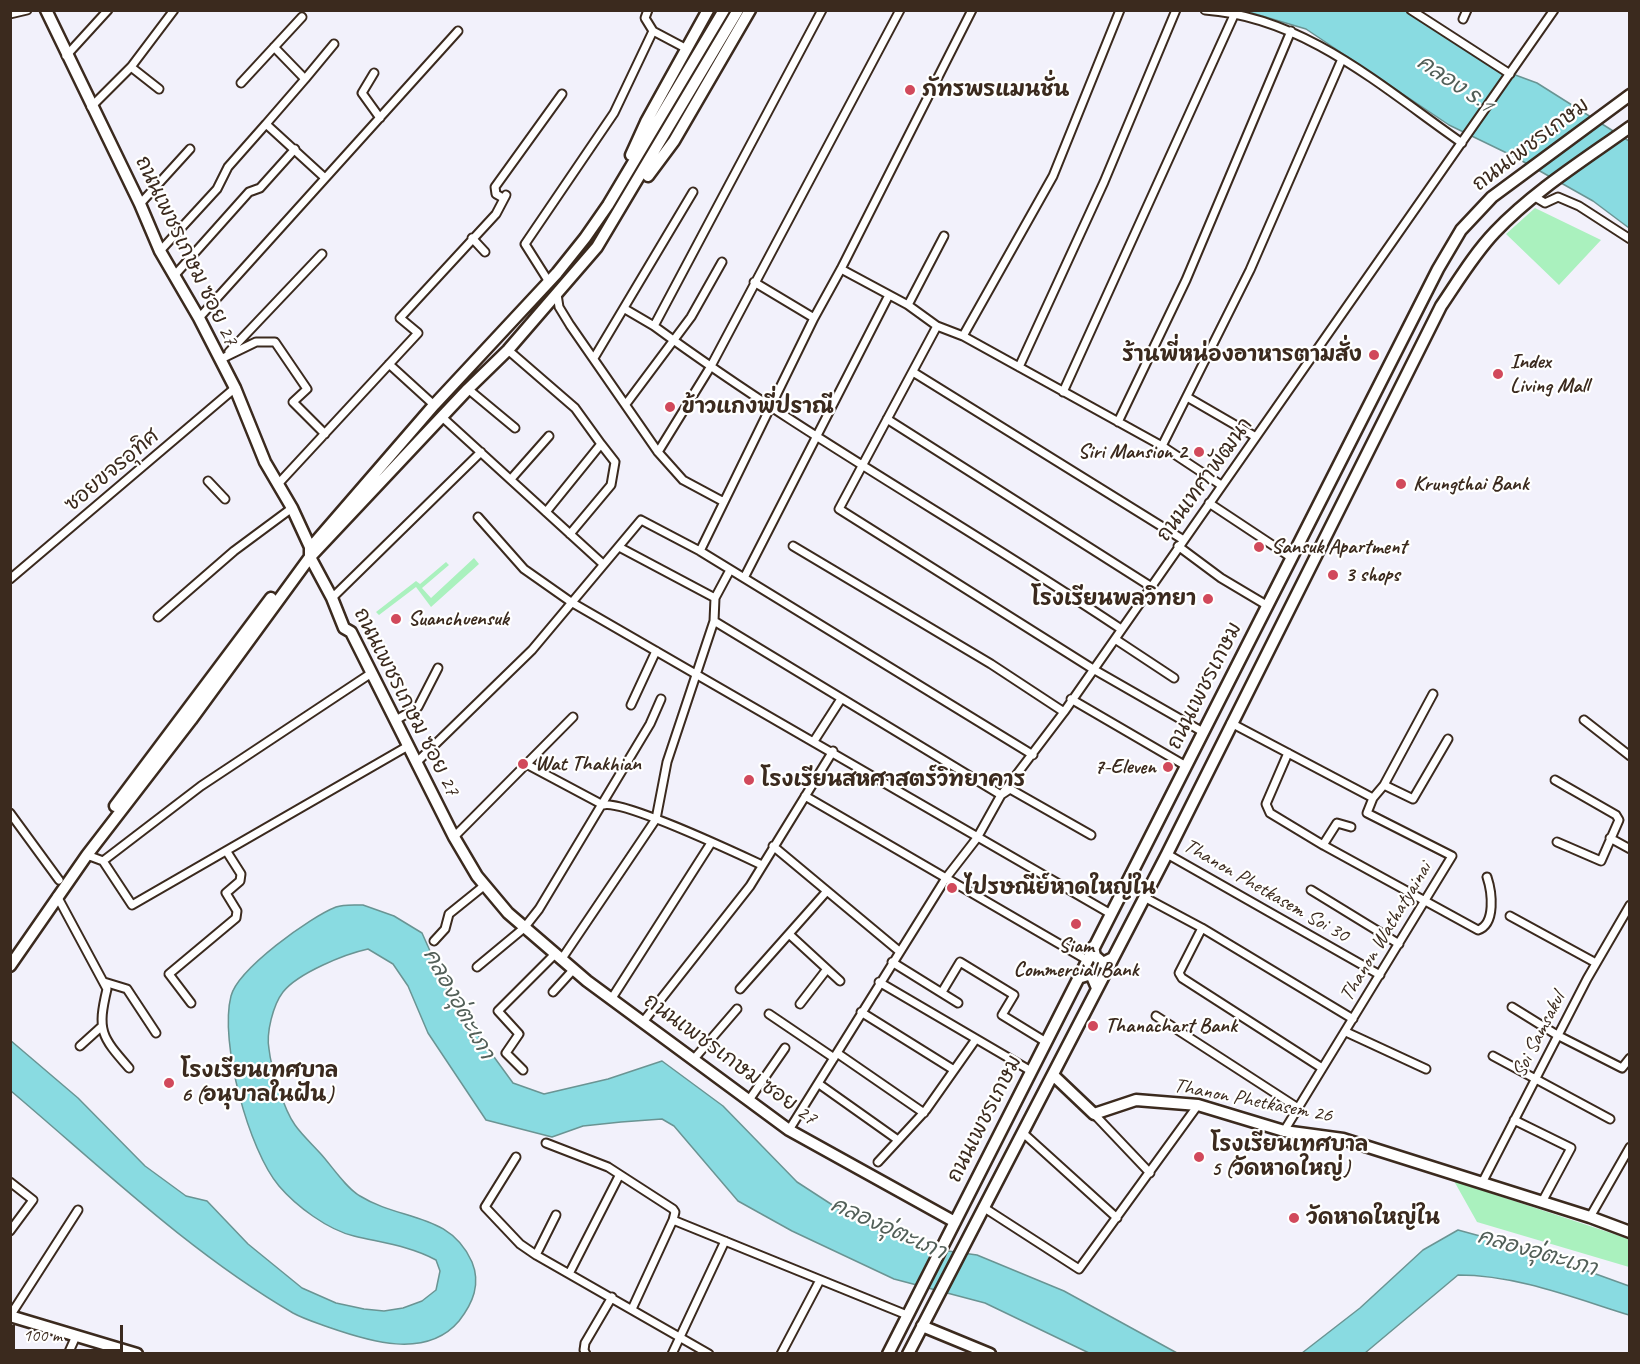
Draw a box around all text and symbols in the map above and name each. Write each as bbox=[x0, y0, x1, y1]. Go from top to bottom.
water label: คลอง ร.1 bbox=[1412, 50, 1496, 118]
place label: ภัทรพรแมนชั่น bbox=[922, 77, 1069, 103]
marker: ภัทรพรแมนชั่น bbox=[903, 83, 917, 97]
street label: ถนนเพชรเกษม bbox=[1468, 93, 1594, 197]
street label: ถนนเพชรเกษม ซอย 27 bbox=[129, 152, 243, 350]
place label: ร้านพี่หน่องอาหารตามสั่ง bbox=[1122, 342, 1362, 368]
marker: ร้านพี่หน่องอาหารตามสั่ง bbox=[1367, 348, 1381, 362]
place label: Index Living Mall bbox=[1510, 349, 1589, 399]
marker: Index Living Mall bbox=[1491, 367, 1505, 381]
place label: ข้าวแกงพี่ปราณี bbox=[682, 394, 834, 420]
marker: ข้าวแกงพี่ปราณี bbox=[663, 400, 677, 414]
street label: ถนนเทศาพัฒนา bbox=[1152, 413, 1258, 547]
street label: ซอยขจรอุทิศ bbox=[60, 424, 164, 518]
place label: Siri Mansion 2 bbox=[1078, 439, 1187, 465]
marker: Siri Mansion 2 bbox=[1192, 445, 1206, 459]
place label: Krungthai Bank bbox=[1413, 471, 1529, 497]
marker: Krungthai Bank bbox=[1394, 477, 1408, 491]
place label: Sansuk Apartment bbox=[1271, 534, 1406, 560]
marker: Sansuk Apartment bbox=[1252, 540, 1266, 554]
place label: 3 shops bbox=[1345, 562, 1399, 588]
marker: 3 shops bbox=[1326, 568, 1340, 582]
place label: โรงเรียนพลวิทยา bbox=[1031, 586, 1196, 612]
marker: โรงเรียนพลวิทยา bbox=[1201, 592, 1215, 606]
street label: ถนนเพชรเกษม ซอย 27 bbox=[348, 604, 464, 800]
place label: Suanchuensuk bbox=[408, 606, 509, 632]
marker: Suanchuensuk bbox=[389, 612, 403, 626]
street label: ถนนเพชรเกษม bbox=[1162, 618, 1248, 754]
place label: Wat Thakhian bbox=[535, 751, 641, 777]
place label: 7-Eleven bbox=[1094, 754, 1156, 780]
marker: Wat Thakhian bbox=[516, 757, 530, 771]
marker: 7-Eleven bbox=[1161, 760, 1175, 774]
place label: โรงเรียนสหศาสตร์วิทยาคาร bbox=[761, 767, 1025, 793]
marker: โรงเรียนสหศาสตร์วิทยาคาร bbox=[742, 773, 756, 787]
street label: Thanon Phetkasem Soi 30 bbox=[1179, 833, 1353, 949]
street label: Thanon Wathatyainai bbox=[1335, 858, 1437, 1006]
place label: ไปรษณีย์หาดใหญ่ใน bbox=[964, 875, 1156, 901]
marker: ไปรษณีย์หาดใหญ่ใน bbox=[945, 881, 959, 895]
marker: Siam Commercial Bank bbox=[1069, 917, 1083, 931]
place label: Siam Commercial Bank bbox=[1014, 933, 1138, 983]
water label: คลองอุ่ตะเภา bbox=[417, 944, 499, 1064]
street label: Soi Samsakul bbox=[1507, 988, 1571, 1082]
street label: ถนนเพชรเกษม ซอย 27 bbox=[639, 989, 821, 1131]
place label: Thanachart Bank bbox=[1105, 1013, 1237, 1039]
marker: Thanachart Bank bbox=[1086, 1019, 1100, 1033]
street label: ถนนเพชรเกษม bbox=[942, 1051, 1028, 1187]
place label: โรงเรียนเทศบาล 6 (อนุบาลในฝัน) bbox=[181, 1058, 338, 1108]
street label: Thanon Phetkasem 26 bbox=[1172, 1073, 1334, 1129]
marker: โรงเรียนเทศบาล 6 (อนุบาลในฝัน) bbox=[162, 1076, 176, 1090]
place label: โรงเรียนเทศบาล 5 (วัดหาดใหญ่) bbox=[1211, 1132, 1368, 1182]
marker: โรงเรียนเทศบาล 5 (วัดหาดใหญ่) bbox=[1192, 1150, 1206, 1164]
water label: คลองอุ่ตะเภา bbox=[827, 1192, 949, 1266]
place label: วัดหาดใหญ่ใน bbox=[1306, 1205, 1440, 1231]
marker: วัดหาดใหญ่ใน bbox=[1287, 1211, 1301, 1225]
water label: คลองอุ่ตะเภา bbox=[1474, 1223, 1600, 1283]
scale bar bbox=[15, 1313, 126, 1351]
text: 100 m bbox=[23, 1324, 62, 1346]

